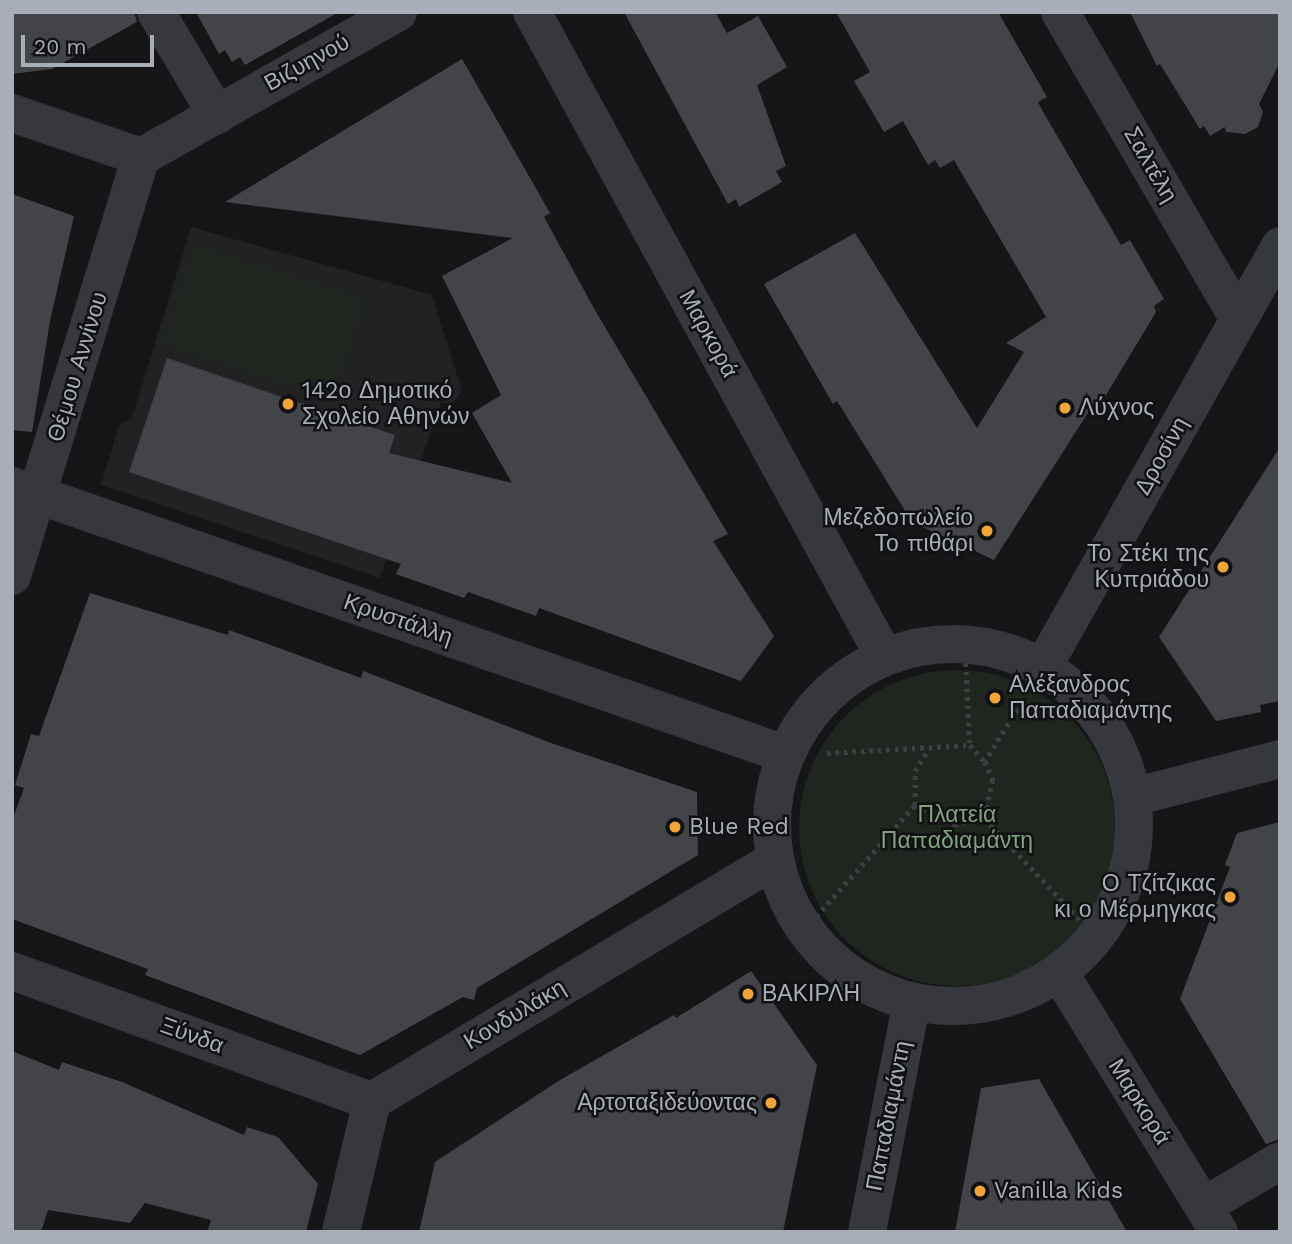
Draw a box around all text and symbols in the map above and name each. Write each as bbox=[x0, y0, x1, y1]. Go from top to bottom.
scale bar bbox=[24, 21, 158, 65]
street label: Βιζυηνού bbox=[260, 28, 354, 98]
text: 20 m bbox=[34, 34, 86, 59]
street label: Σαλτέλη bbox=[1117, 122, 1183, 208]
street label: Μαρκορά bbox=[673, 285, 743, 383]
street label: Θέμου Αννίνου bbox=[42, 289, 114, 445]
place label: 142ο Δημοτικό Σχολείο Αθηνών bbox=[302, 377, 469, 431]
place label: Λύχνος bbox=[1079, 394, 1154, 422]
marker: 142ο Δημοτικό Σχολείο Αθηνών bbox=[280, 396, 296, 412]
marker: Λύχνος bbox=[1057, 400, 1073, 416]
street label: Δροσίνη bbox=[1129, 412, 1195, 500]
place label: Μεζεδοπωλείο Το πιθάρι bbox=[823, 504, 973, 558]
marker: Μεζεδοπωλείο Το πιθάρι bbox=[979, 523, 995, 539]
place label: Το Στέκι της Κυπριάδου bbox=[1087, 540, 1209, 594]
marker: Το Στέκι της Κυπριάδου bbox=[1215, 559, 1231, 575]
street label: Κρυστάλλη bbox=[340, 589, 456, 651]
place label: Αλέξανδρος Παπαδιαμάντης bbox=[1009, 671, 1172, 725]
marker: Αλέξανδρος Παπαδιαμάντης bbox=[987, 690, 1003, 706]
park label: Πλατεία Παπαδιαμάντη bbox=[881, 801, 1033, 855]
place label: Blue Red bbox=[689, 813, 789, 841]
marker: Blue Red bbox=[667, 819, 683, 835]
place label: Ο Τζίτζικας κι ο Μέρμηγκας bbox=[1054, 870, 1216, 924]
marker: Ο Τζίτζικας κι ο Μέρμηγκας bbox=[1222, 889, 1238, 905]
street label: Κονδυλάκη bbox=[459, 974, 571, 1056]
place label: ΒΑΚΙΡΛΗ bbox=[762, 980, 860, 1008]
marker: ΒΑΚΙΡΛΗ bbox=[740, 986, 756, 1002]
street label: Ξύνδα bbox=[157, 1012, 227, 1060]
street label: Παπαδιαμάντη bbox=[861, 1039, 917, 1193]
street label: Μαρκορά bbox=[1102, 1054, 1176, 1150]
place label: Αρτοταξιδεύοντας bbox=[577, 1089, 757, 1117]
marker: Αρτοταξιδεύοντας bbox=[763, 1095, 779, 1111]
place label: Vanilla Kids bbox=[994, 1177, 1124, 1205]
marker: Vanilla Kids bbox=[972, 1183, 988, 1199]

